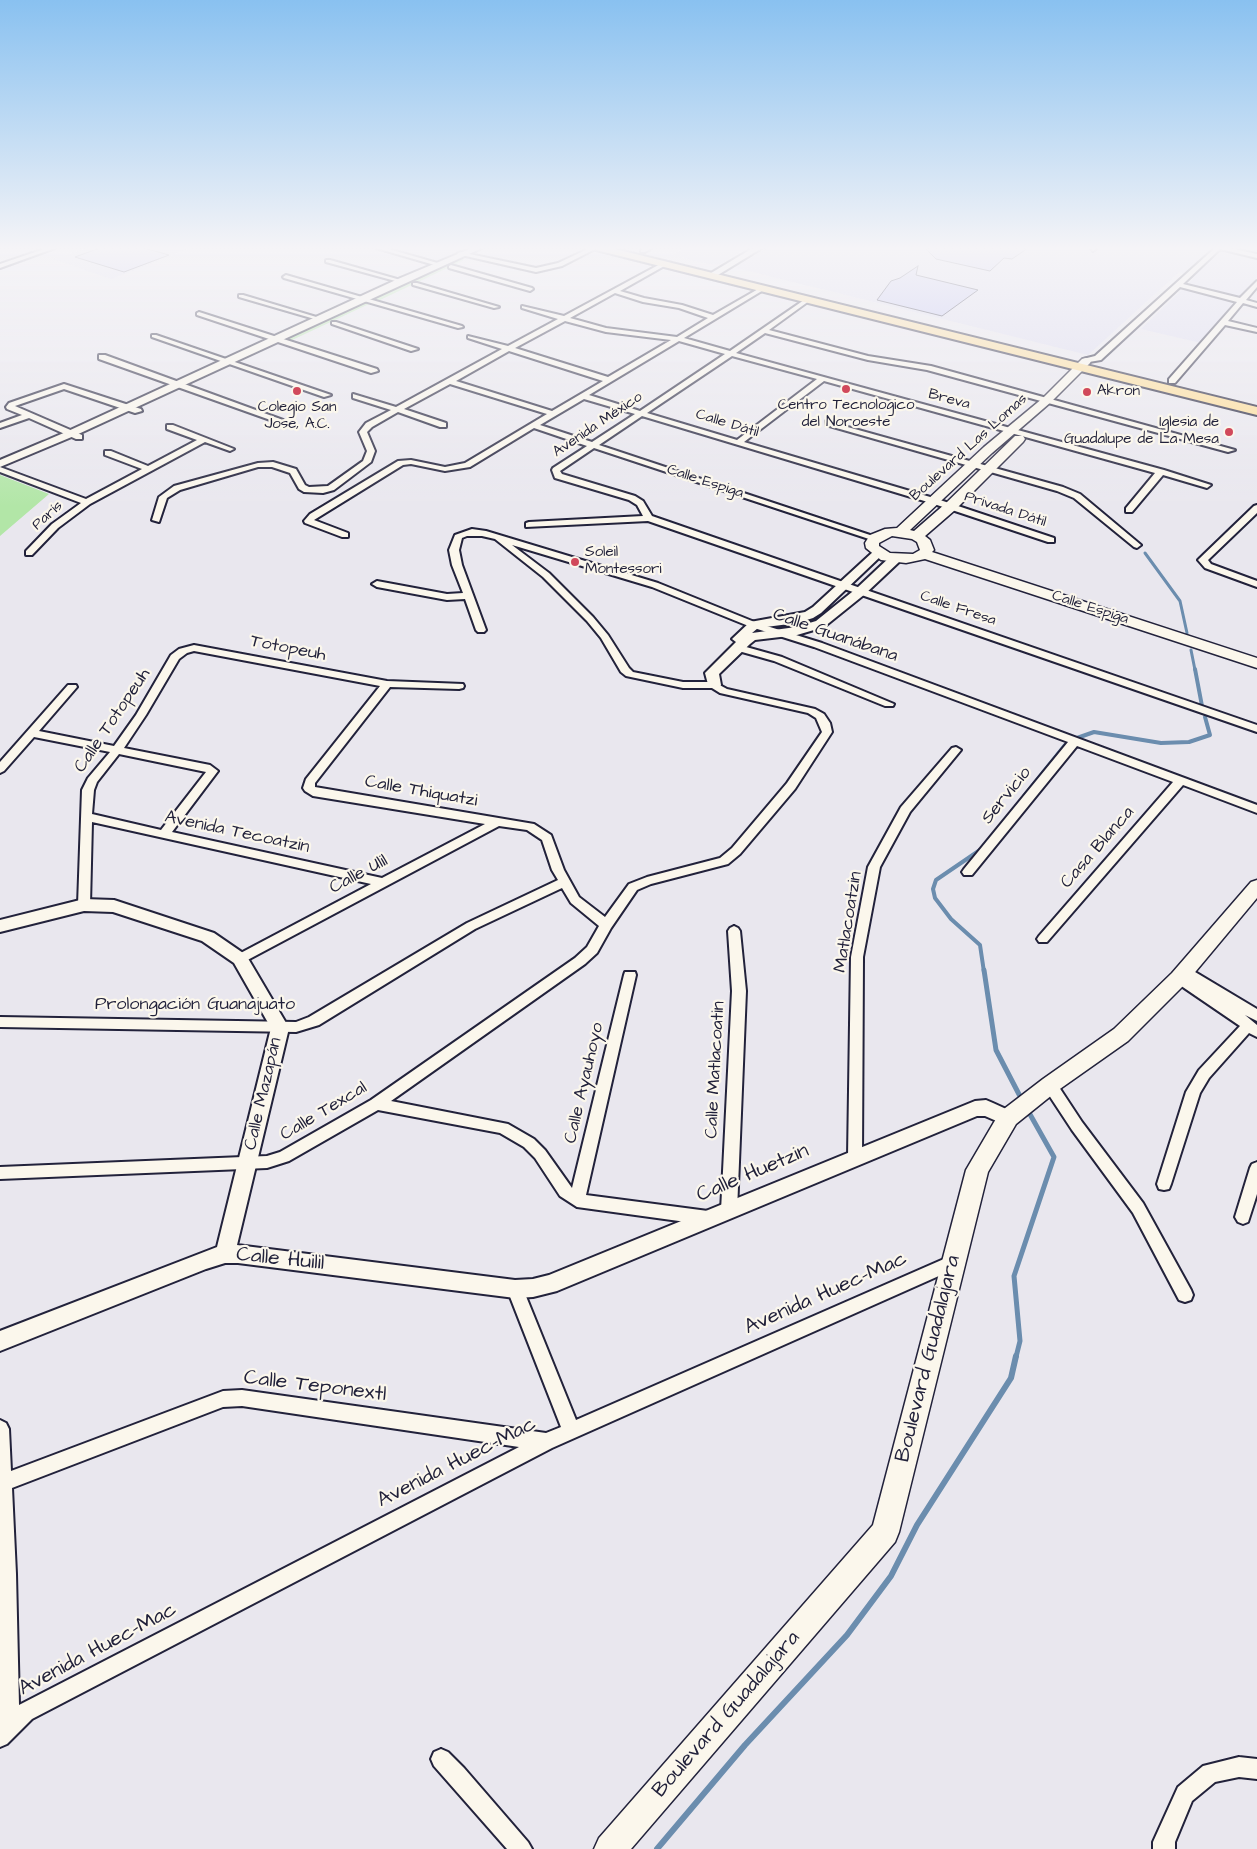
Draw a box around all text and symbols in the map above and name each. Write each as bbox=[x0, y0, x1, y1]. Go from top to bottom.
marker: Centro Tecnologico del Noroeste bbox=[840, 383, 852, 395]
place label: Akron bbox=[1097, 383, 1140, 401]
marker: Colegio San Jose, A.C. bbox=[291, 385, 303, 397]
street label: Breva bbox=[926, 386, 972, 414]
marker: Akron bbox=[1081, 386, 1093, 398]
street label: Avenida México bbox=[550, 388, 646, 462]
street label: Boulevard Las Lomas bbox=[907, 391, 1031, 505]
place label: Centro Tecnologico del Noroeste bbox=[778, 397, 914, 432]
place label: Colegio San Jose, A.C. bbox=[258, 399, 336, 434]
street label: Calle Dátil bbox=[693, 406, 761, 442]
place label: Iglesia de Guadalupe de La Mesa bbox=[1064, 414, 1219, 449]
marker: Iglesia de Guadalupe de La Mesa bbox=[1223, 426, 1235, 438]
street label: Calle Espiga bbox=[664, 461, 746, 503]
street label: Privada Dátil bbox=[962, 488, 1048, 532]
street label: París bbox=[29, 498, 67, 534]
place label: Soleil Montessori bbox=[585, 544, 662, 579]
marker: Soleil Montessori bbox=[569, 556, 581, 568]
street label: Calle Espiga bbox=[1049, 587, 1131, 629]
street label: Calle Fresa bbox=[918, 588, 998, 630]
street label: Calle Guanábana bbox=[770, 604, 900, 668]
street label: Totopeuh bbox=[248, 631, 328, 667]
street label: Calle Totopeuh bbox=[70, 665, 156, 777]
street label: Servicio bbox=[977, 763, 1037, 829]
street label: Calle Thiquatzi bbox=[363, 771, 479, 813]
street label: Casa Blanca bbox=[1057, 803, 1139, 893]
street label: Avenida Tecoatzin bbox=[163, 807, 311, 859]
street label: Calle Ulil bbox=[326, 851, 392, 899]
street label: Matlacoatzin bbox=[830, 870, 868, 974]
street label: Prolongación Guanajuato bbox=[95, 994, 295, 1016]
street label: Calle Matlacoatin bbox=[702, 1001, 730, 1139]
street label: Calle Ayauhoyo bbox=[561, 1021, 609, 1145]
street label: Calle Mazapán bbox=[241, 1036, 287, 1152]
street label: Calle Texcal bbox=[277, 1078, 371, 1146]
street label: Calle Huetzin bbox=[693, 1139, 813, 1209]
street label: Calle Huilil bbox=[235, 1243, 325, 1277]
street label: Avenida Huec-Mac bbox=[741, 1247, 911, 1341]
street label: Boulevard Guadalajara bbox=[891, 1253, 967, 1465]
street label: Calle Teponextl bbox=[242, 1366, 388, 1408]
street label: Avenida Huec-Mac bbox=[373, 1412, 541, 1514]
street label: Avenida Huec-Mac bbox=[15, 1598, 181, 1702]
street label: Boulevard Guadalajara bbox=[648, 1627, 806, 1803]

